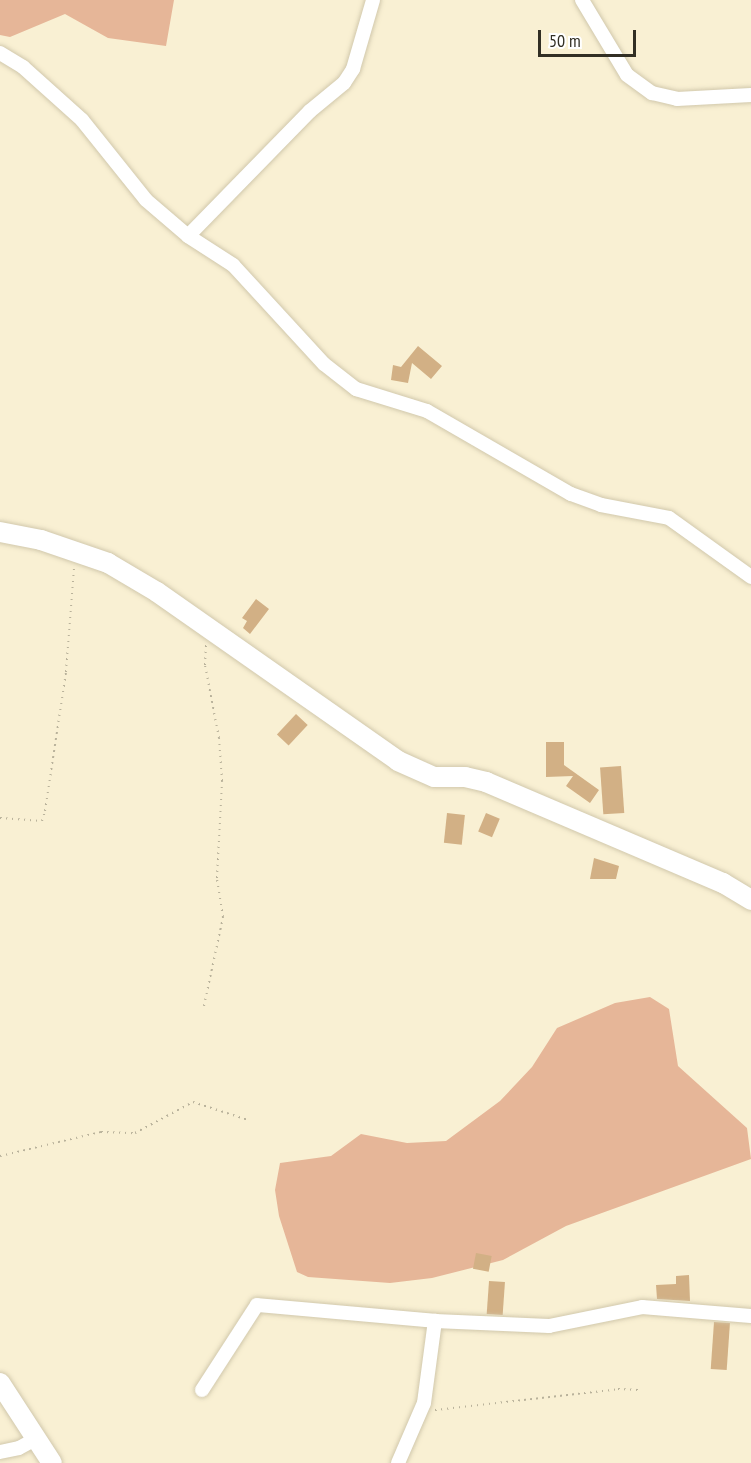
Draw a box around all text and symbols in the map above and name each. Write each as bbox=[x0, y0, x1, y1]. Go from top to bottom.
scale bar bbox=[541, 18, 638, 56]
text: 50 m bbox=[549, 29, 581, 52]

